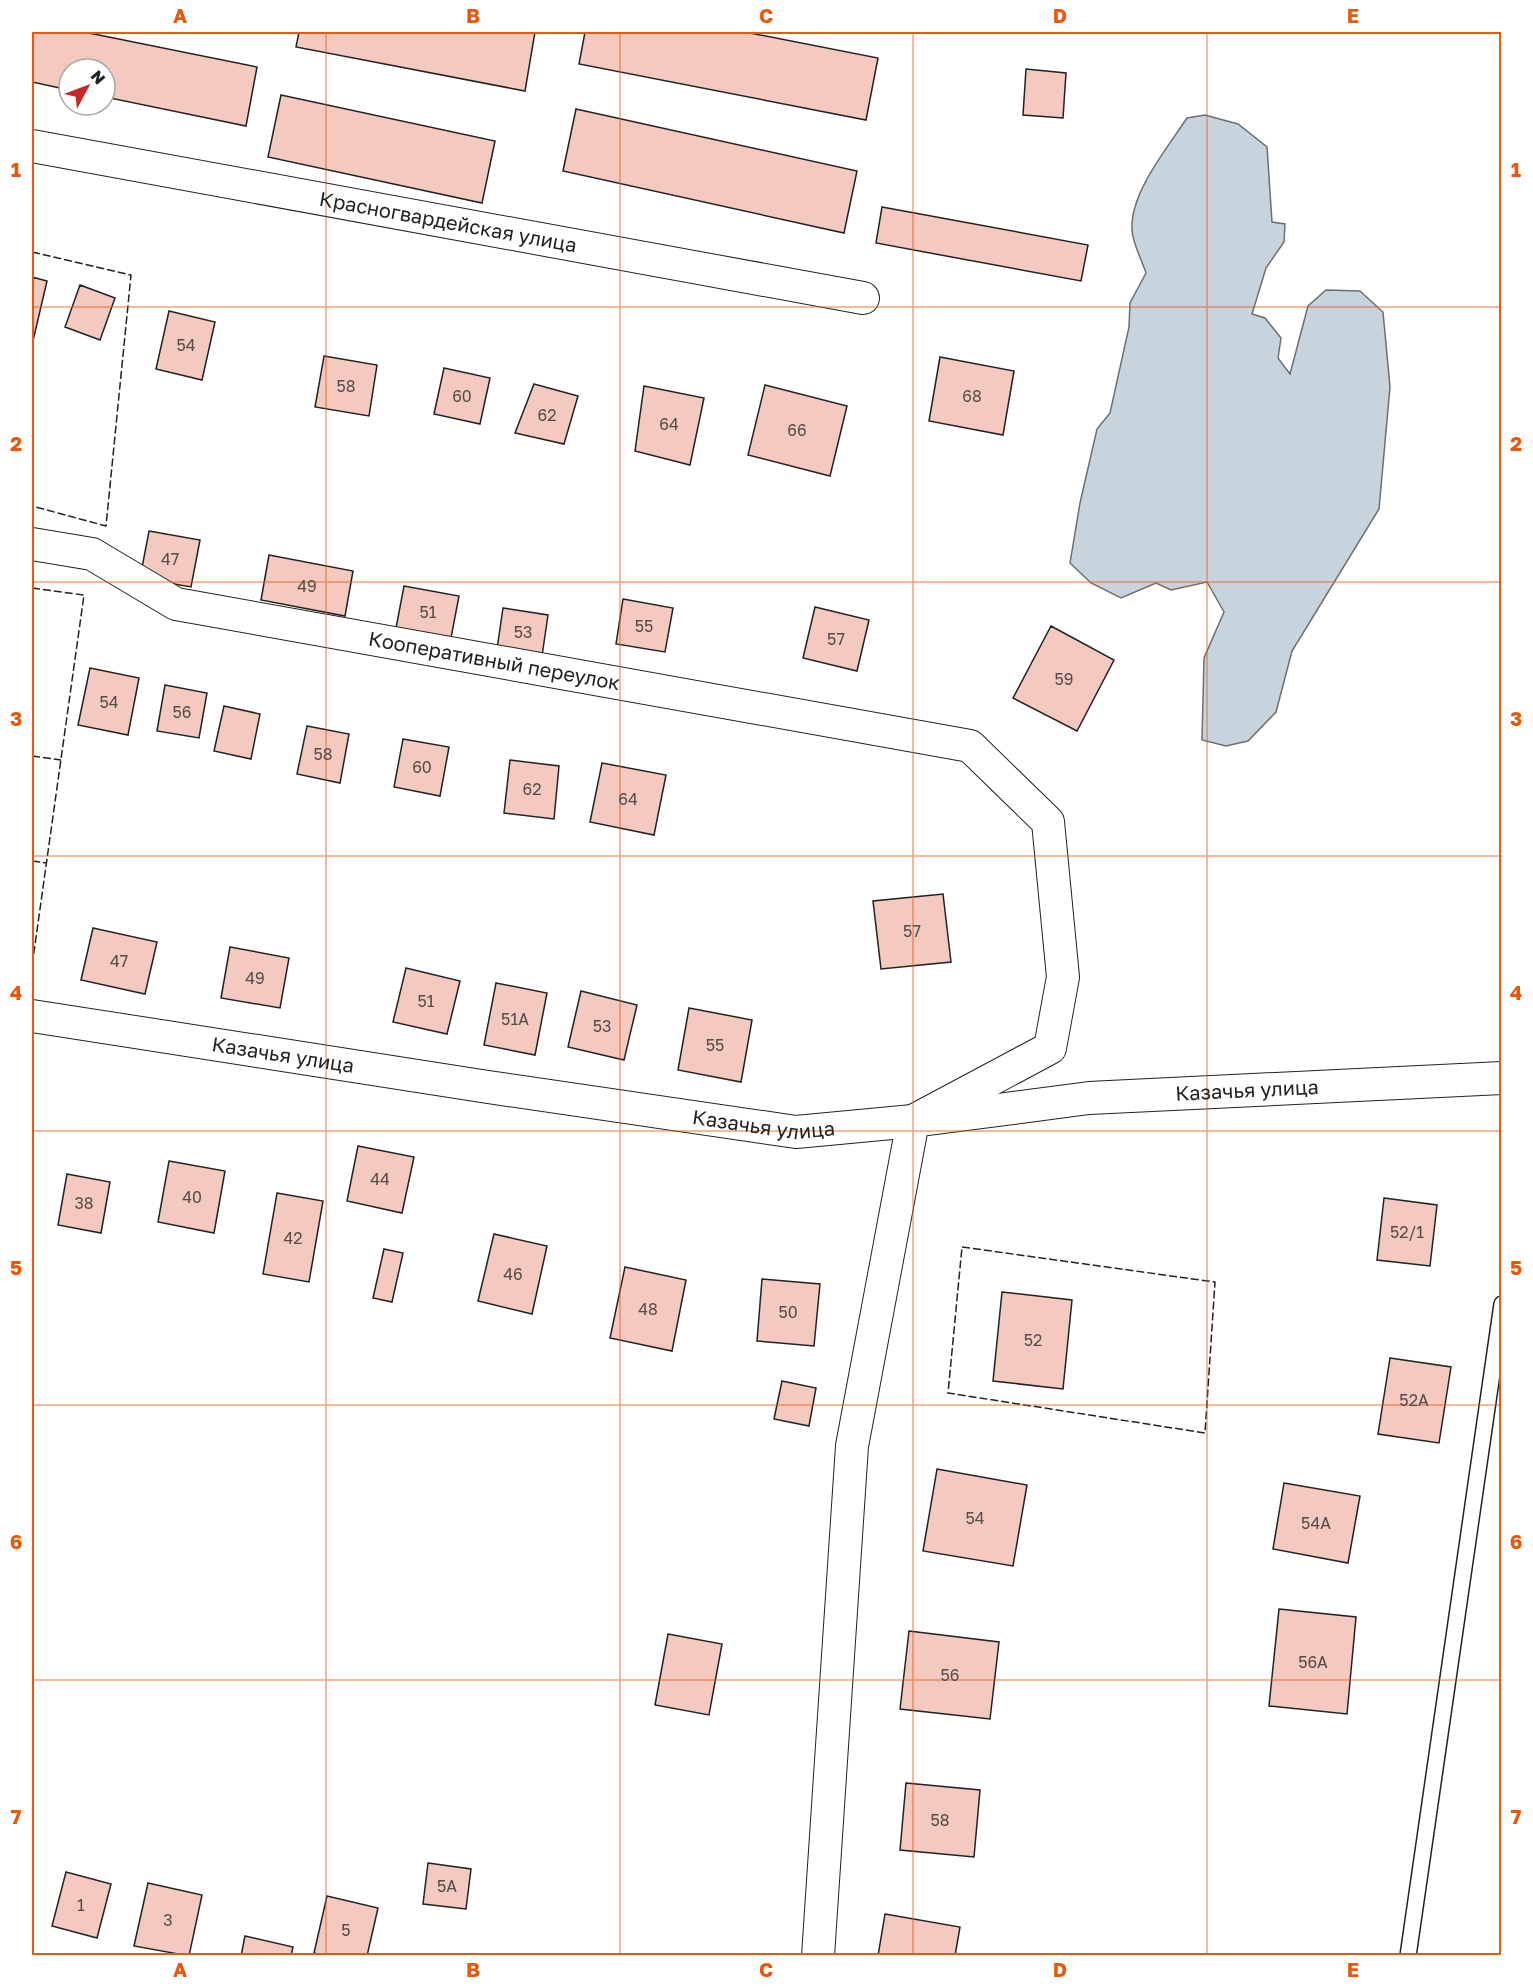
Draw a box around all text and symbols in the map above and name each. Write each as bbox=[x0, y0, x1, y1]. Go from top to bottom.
text: A bbox=[173, 3, 187, 27]
text: B bbox=[466, 3, 480, 27]
text: C bbox=[759, 3, 773, 27]
text: D bbox=[1053, 3, 1067, 27]
text: E bbox=[1347, 3, 1359, 27]
north arrow bbox=[57, 57, 117, 117]
text: N bbox=[87, 66, 110, 88]
text: 1 bbox=[11, 157, 21, 181]
text: 1 bbox=[1511, 157, 1521, 181]
street label: Красногвардейская улица bbox=[318, 186, 579, 256]
house number: 54 bbox=[176, 335, 196, 355]
house number: 58 bbox=[336, 376, 356, 396]
house number: 60 bbox=[452, 386, 472, 406]
house number: 68 bbox=[962, 386, 982, 406]
house number: 62 bbox=[538, 405, 556, 425]
house number: 64 bbox=[659, 414, 679, 434]
house number: 66 bbox=[787, 420, 807, 440]
text: 2 bbox=[10, 431, 22, 455]
text: 2 bbox=[1510, 431, 1522, 455]
house number: 47 bbox=[161, 549, 179, 569]
house number: 49 bbox=[297, 576, 317, 596]
house number: 51 bbox=[419, 602, 437, 622]
house number: 55 bbox=[635, 616, 653, 636]
house number: 53 bbox=[514, 622, 532, 642]
street label: Кооперативный переулок bbox=[367, 626, 622, 694]
house number: 57 bbox=[827, 629, 845, 649]
house number: 59 bbox=[1055, 669, 1073, 689]
house number: 54 bbox=[99, 692, 119, 712]
house number: 56 bbox=[173, 702, 191, 722]
text: 3 bbox=[10, 706, 22, 730]
text: 3 bbox=[1510, 706, 1522, 730]
house number: 58 bbox=[313, 744, 333, 764]
house number: 60 bbox=[412, 757, 432, 777]
house number: 62 bbox=[523, 779, 541, 799]
house number: 64 bbox=[618, 789, 638, 809]
house number: 57 bbox=[903, 921, 921, 941]
house number: 47 bbox=[110, 951, 128, 971]
house number: 49 bbox=[245, 968, 265, 988]
text: 4 bbox=[10, 980, 22, 1004]
text: 4 bbox=[1510, 980, 1522, 1004]
house number: 51 bbox=[417, 991, 435, 1011]
house number: 51А bbox=[501, 1009, 529, 1029]
house number: 53 bbox=[593, 1016, 611, 1036]
street label: Казачья улица bbox=[210, 1031, 356, 1077]
house number: 55 bbox=[706, 1035, 724, 1055]
street label: Казачья улица bbox=[1175, 1074, 1319, 1105]
street label: Казачья улица bbox=[691, 1104, 836, 1143]
house number: 44 bbox=[370, 1169, 390, 1189]
house number: 40 bbox=[182, 1187, 202, 1207]
house number: 38 bbox=[74, 1193, 94, 1213]
house number: 52/1 bbox=[1390, 1222, 1424, 1242]
house number: 42 bbox=[283, 1228, 303, 1248]
text: 5 bbox=[10, 1255, 22, 1279]
text: 5 bbox=[1510, 1255, 1522, 1279]
house number: 46 bbox=[503, 1264, 523, 1284]
house number: 48 bbox=[638, 1299, 658, 1319]
house number: 50 bbox=[778, 1302, 798, 1322]
house number: 52 bbox=[1024, 1330, 1042, 1350]
house number: 52А bbox=[1399, 1390, 1429, 1410]
house number: 54 bbox=[965, 1508, 985, 1528]
house number: 54А bbox=[1301, 1513, 1331, 1533]
text: 6 bbox=[10, 1529, 22, 1553]
text: 6 bbox=[1510, 1529, 1522, 1553]
house number: 56А bbox=[1298, 1652, 1328, 1672]
house number: 56 bbox=[941, 1665, 959, 1685]
text: 7 bbox=[11, 1804, 22, 1828]
text: 7 bbox=[1511, 1804, 1522, 1828]
house number: 58 bbox=[930, 1810, 950, 1830]
house number: 5А bbox=[437, 1876, 457, 1896]
house number: 1 bbox=[77, 1895, 85, 1915]
house number: 3 bbox=[163, 1910, 173, 1930]
house number: 5 bbox=[341, 1920, 351, 1940]
text: A bbox=[173, 1957, 187, 1981]
text: B bbox=[466, 1957, 480, 1981]
text: C bbox=[759, 1957, 773, 1981]
text: D bbox=[1053, 1957, 1067, 1981]
text: E bbox=[1347, 1957, 1359, 1981]

